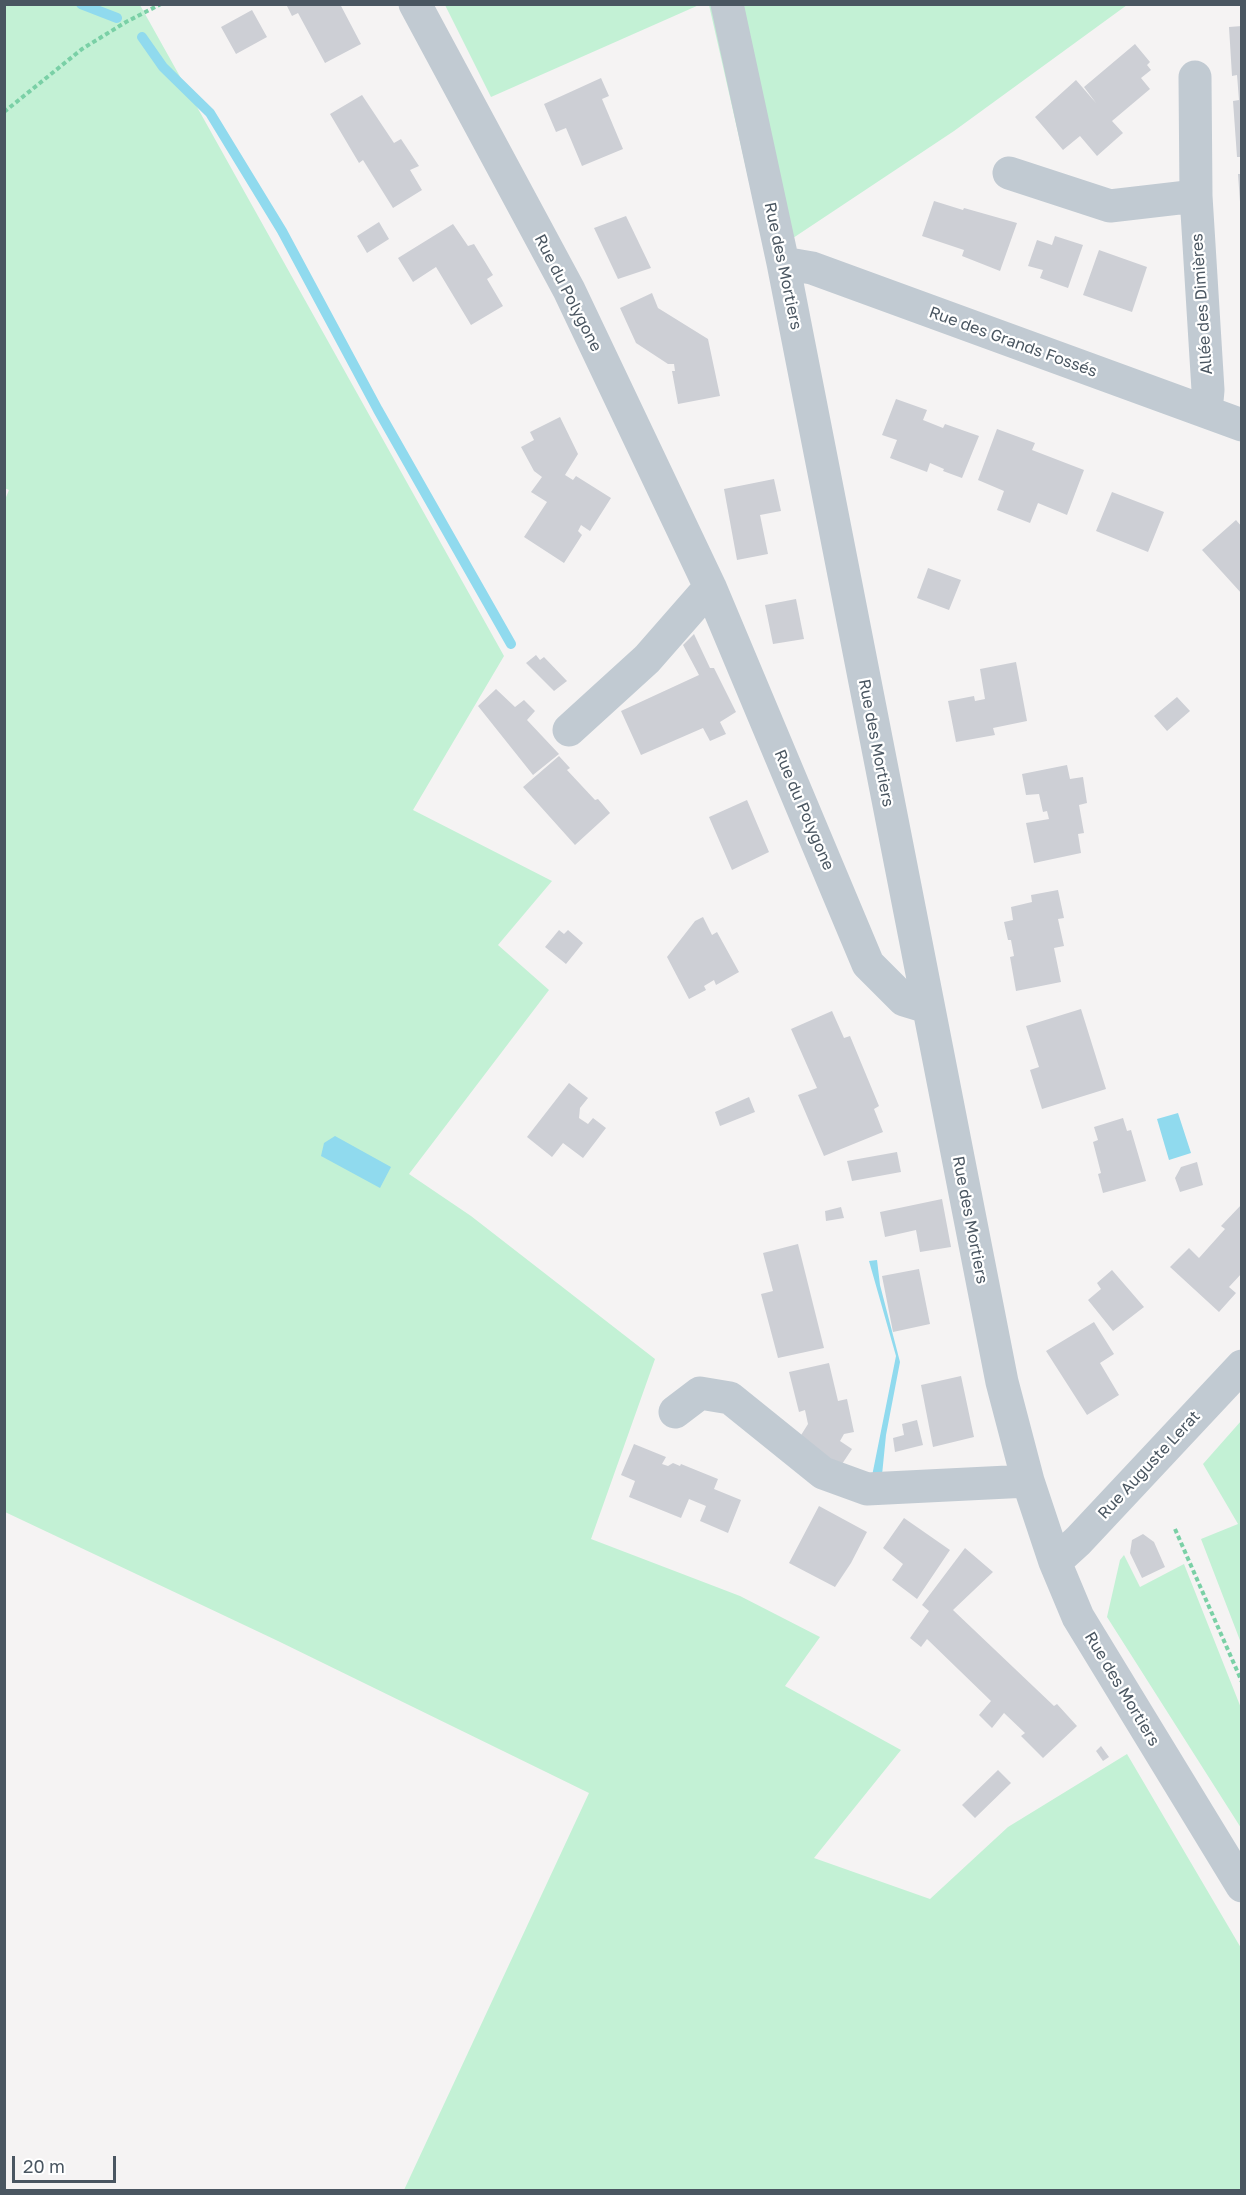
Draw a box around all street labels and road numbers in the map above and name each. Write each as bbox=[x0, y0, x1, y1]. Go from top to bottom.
street label: Rue des Mortiers bbox=[760, 201, 806, 331]
street label: Rue du Polygone bbox=[530, 231, 606, 355]
street label: Allée des Dimières bbox=[1187, 233, 1217, 375]
street label: Rue des Grands Fossés bbox=[926, 303, 1100, 381]
street label: Rue des Mortiers bbox=[854, 677, 898, 809]
street label: Rue du Polygone bbox=[770, 747, 838, 873]
street label: Rue des Mortiers bbox=[948, 1154, 992, 1286]
street label: Rue Auguste Lerat bbox=[1094, 1407, 1204, 1523]
street label: Rue des Mortiers bbox=[1080, 1628, 1164, 1750]

